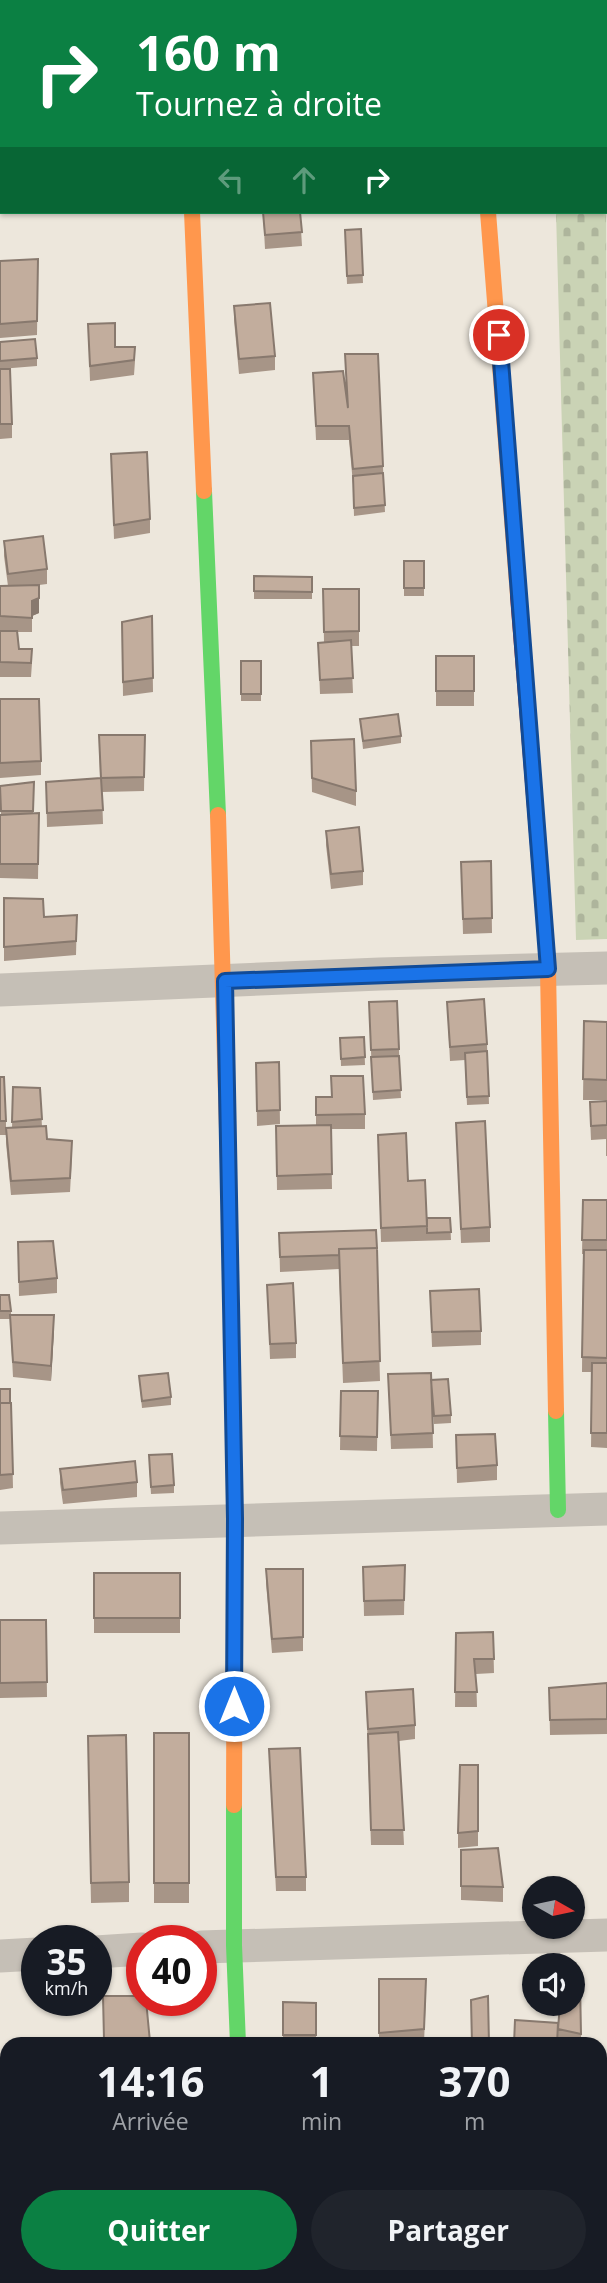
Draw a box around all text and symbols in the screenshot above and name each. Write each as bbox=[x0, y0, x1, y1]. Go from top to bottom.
text: 160 m bbox=[136, 19, 281, 85]
icon: right bbox=[21, 28, 112, 119]
text: Tournez à droite bbox=[136, 82, 382, 125]
icon: left bbox=[212, 161, 250, 199]
icon: ahead bbox=[285, 161, 323, 199]
icon: right bbox=[358, 161, 396, 199]
pin bbox=[469, 305, 529, 365]
icon: arrive bbox=[480, 316, 518, 354]
position arrow bbox=[197, 1669, 271, 1743]
north arrow bbox=[522, 1876, 584, 1939]
map controls bbox=[522, 1876, 585, 2016]
speed limit sign: 40 bbox=[126, 1925, 217, 2016]
text: 35 bbox=[46, 1938, 87, 1985]
button: sound bbox=[522, 1953, 585, 2016]
text: km/h bbox=[45, 1976, 88, 2000]
text: 14:16 bbox=[96, 2052, 204, 2109]
text: 1 bbox=[309, 2052, 334, 2109]
text: 370 bbox=[439, 2052, 511, 2109]
text: Arrivée bbox=[112, 2105, 189, 2137]
text: min bbox=[301, 2105, 342, 2137]
text: m bbox=[464, 2105, 485, 2137]
button: Quitter bbox=[21, 2190, 297, 2270]
button: Partager bbox=[311, 2190, 586, 2270]

